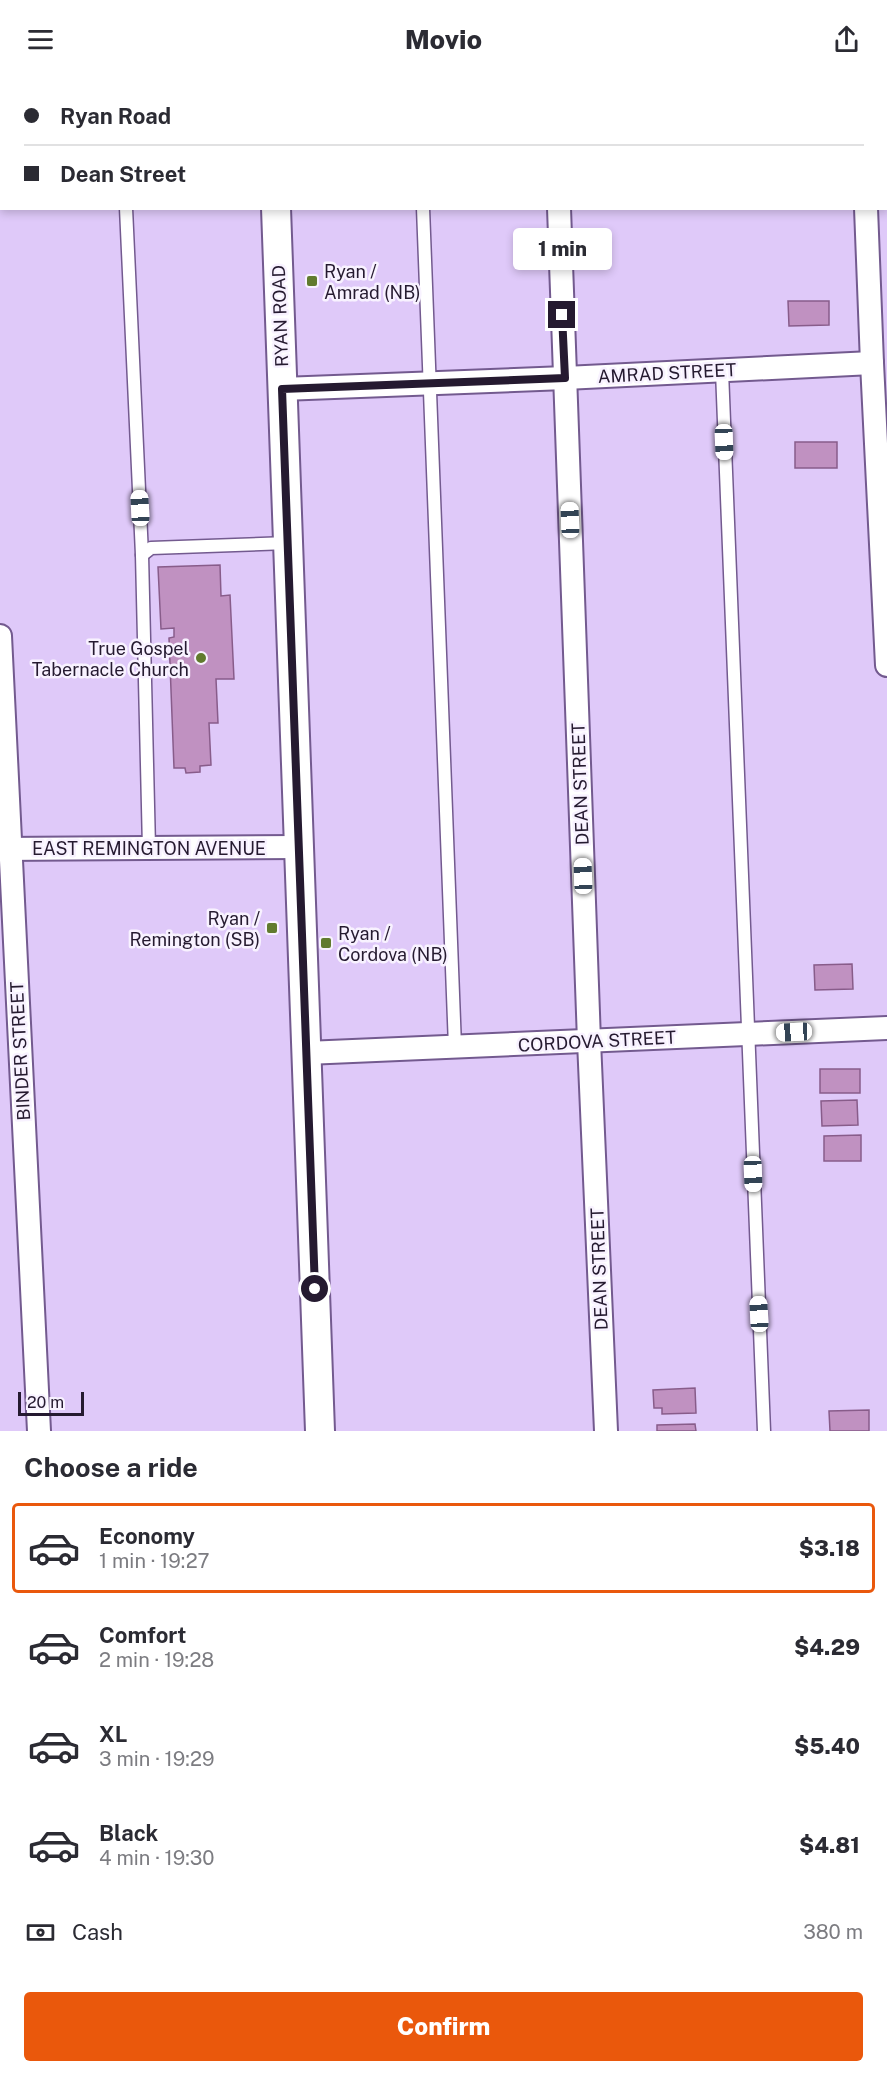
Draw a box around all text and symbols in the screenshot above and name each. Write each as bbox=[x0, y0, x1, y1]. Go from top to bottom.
icon: menu bbox=[24, 23, 57, 56]
text: Movio bbox=[405, 23, 482, 55]
icon: share bbox=[830, 23, 863, 56]
text: Ryan Road bbox=[60, 103, 171, 129]
text: Dean Street bbox=[60, 161, 186, 187]
callout: 1 min bbox=[512, 228, 612, 270]
text: 1 min bbox=[538, 237, 587, 261]
place label: Ryan / Amrad (NB) bbox=[324, 261, 421, 303]
street label: RYAN ROAD bbox=[268, 265, 292, 367]
marker: Ryan / Amrad (NB) bbox=[305, 274, 319, 288]
route end bbox=[548, 301, 575, 328]
street label: AMRAD STREET bbox=[597, 359, 737, 387]
car bbox=[714, 424, 734, 460]
car bbox=[130, 490, 150, 526]
car bbox=[560, 502, 580, 538]
place label: True Gospel Tabernacle Church bbox=[32, 638, 189, 680]
marker: True Gospel Tabernacle Church bbox=[194, 651, 208, 665]
street label: DEAN STREET bbox=[567, 722, 593, 846]
street label: EAST REMINGTON AVENUE bbox=[32, 838, 266, 859]
car bbox=[573, 858, 593, 894]
place label: Ryan / Remington (SB) bbox=[129, 908, 261, 950]
marker: Ryan / Remington (SB) bbox=[265, 921, 279, 935]
place label: Ryan / Cordova (NB) bbox=[338, 923, 448, 965]
marker: Ryan / Cordova (NB) bbox=[319, 936, 333, 950]
street label: BINDER STREET bbox=[6, 981, 34, 1121]
car bbox=[776, 1022, 812, 1042]
street label: CORDOVA STREET bbox=[517, 1026, 677, 1056]
car bbox=[743, 1156, 763, 1192]
street label: DEAN STREET bbox=[586, 1207, 612, 1331]
route start bbox=[301, 1275, 328, 1302]
car bbox=[749, 1296, 769, 1332]
scale bar bbox=[18, 1389, 84, 1416]
text: 20 m bbox=[27, 1393, 64, 1412]
text: Choose a ride bbox=[24, 1451, 198, 1483]
icon: car bbox=[27, 1521, 81, 1575]
text: Economy bbox=[99, 1523, 195, 1549]
text: $3.18 bbox=[799, 1535, 860, 1561]
text: 1 min · 19:27 bbox=[99, 1549, 210, 1573]
icon: car bbox=[27, 1620, 81, 1674]
text: Comfort bbox=[99, 1622, 186, 1648]
text: $4.29 bbox=[794, 1634, 860, 1660]
text: 2 min · 19:28 bbox=[99, 1648, 214, 1672]
icon: car bbox=[27, 1719, 81, 1773]
text: XL bbox=[99, 1721, 127, 1747]
text: $5.40 bbox=[794, 1733, 860, 1759]
text: 3 min · 19:29 bbox=[99, 1747, 215, 1771]
icon: car bbox=[27, 1818, 81, 1872]
text: Black bbox=[99, 1820, 158, 1846]
text: $4.81 bbox=[799, 1832, 860, 1858]
text: 4 min · 19:30 bbox=[99, 1846, 214, 1870]
icon: cash bbox=[24, 1916, 57, 1949]
text: Cash bbox=[72, 1919, 123, 1945]
text: 380 m bbox=[803, 1920, 863, 1944]
button: Confirm bbox=[24, 1992, 863, 2061]

